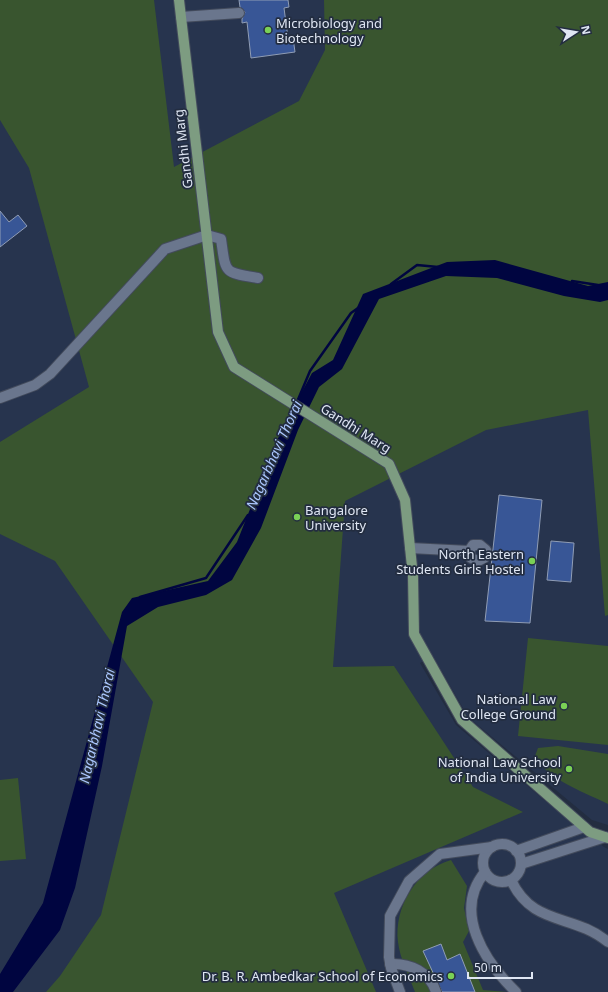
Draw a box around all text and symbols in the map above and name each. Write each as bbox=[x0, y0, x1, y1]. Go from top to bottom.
north arrow bbox=[556, 12, 596, 52]
place label: Microbiology and Biotechnology bbox=[276, 14, 382, 47]
text: N bbox=[578, 24, 595, 36]
marker: Microbiology and Biotechnology bbox=[263, 25, 273, 35]
street label: Gandhi Marg bbox=[169, 108, 197, 190]
water label: Nagarbhavi Thorai bbox=[241, 397, 306, 512]
street label: Gandhi Marg bbox=[317, 399, 395, 457]
place label: Bangalore University bbox=[305, 501, 368, 534]
marker: Bangalore University bbox=[292, 512, 302, 522]
place label: North Eastern Students Girls Hostel bbox=[396, 545, 524, 578]
marker: North Eastern Students Girls Hostel bbox=[527, 556, 537, 566]
water label: Nagarbhavi Thorai bbox=[74, 666, 119, 785]
place label: National Law College Ground bbox=[461, 690, 557, 723]
marker: National Law College Ground bbox=[559, 701, 569, 711]
place label: National Law School of India University bbox=[438, 753, 561, 786]
marker: National Law School of India University bbox=[564, 764, 574, 774]
scale bar bbox=[468, 954, 532, 980]
text: 50 m bbox=[474, 959, 502, 976]
place label: Dr. B. R. Ambedkar School of Economics bbox=[202, 967, 443, 985]
marker: Dr. B. R. Ambedkar School of Economics bbox=[446, 971, 456, 981]

